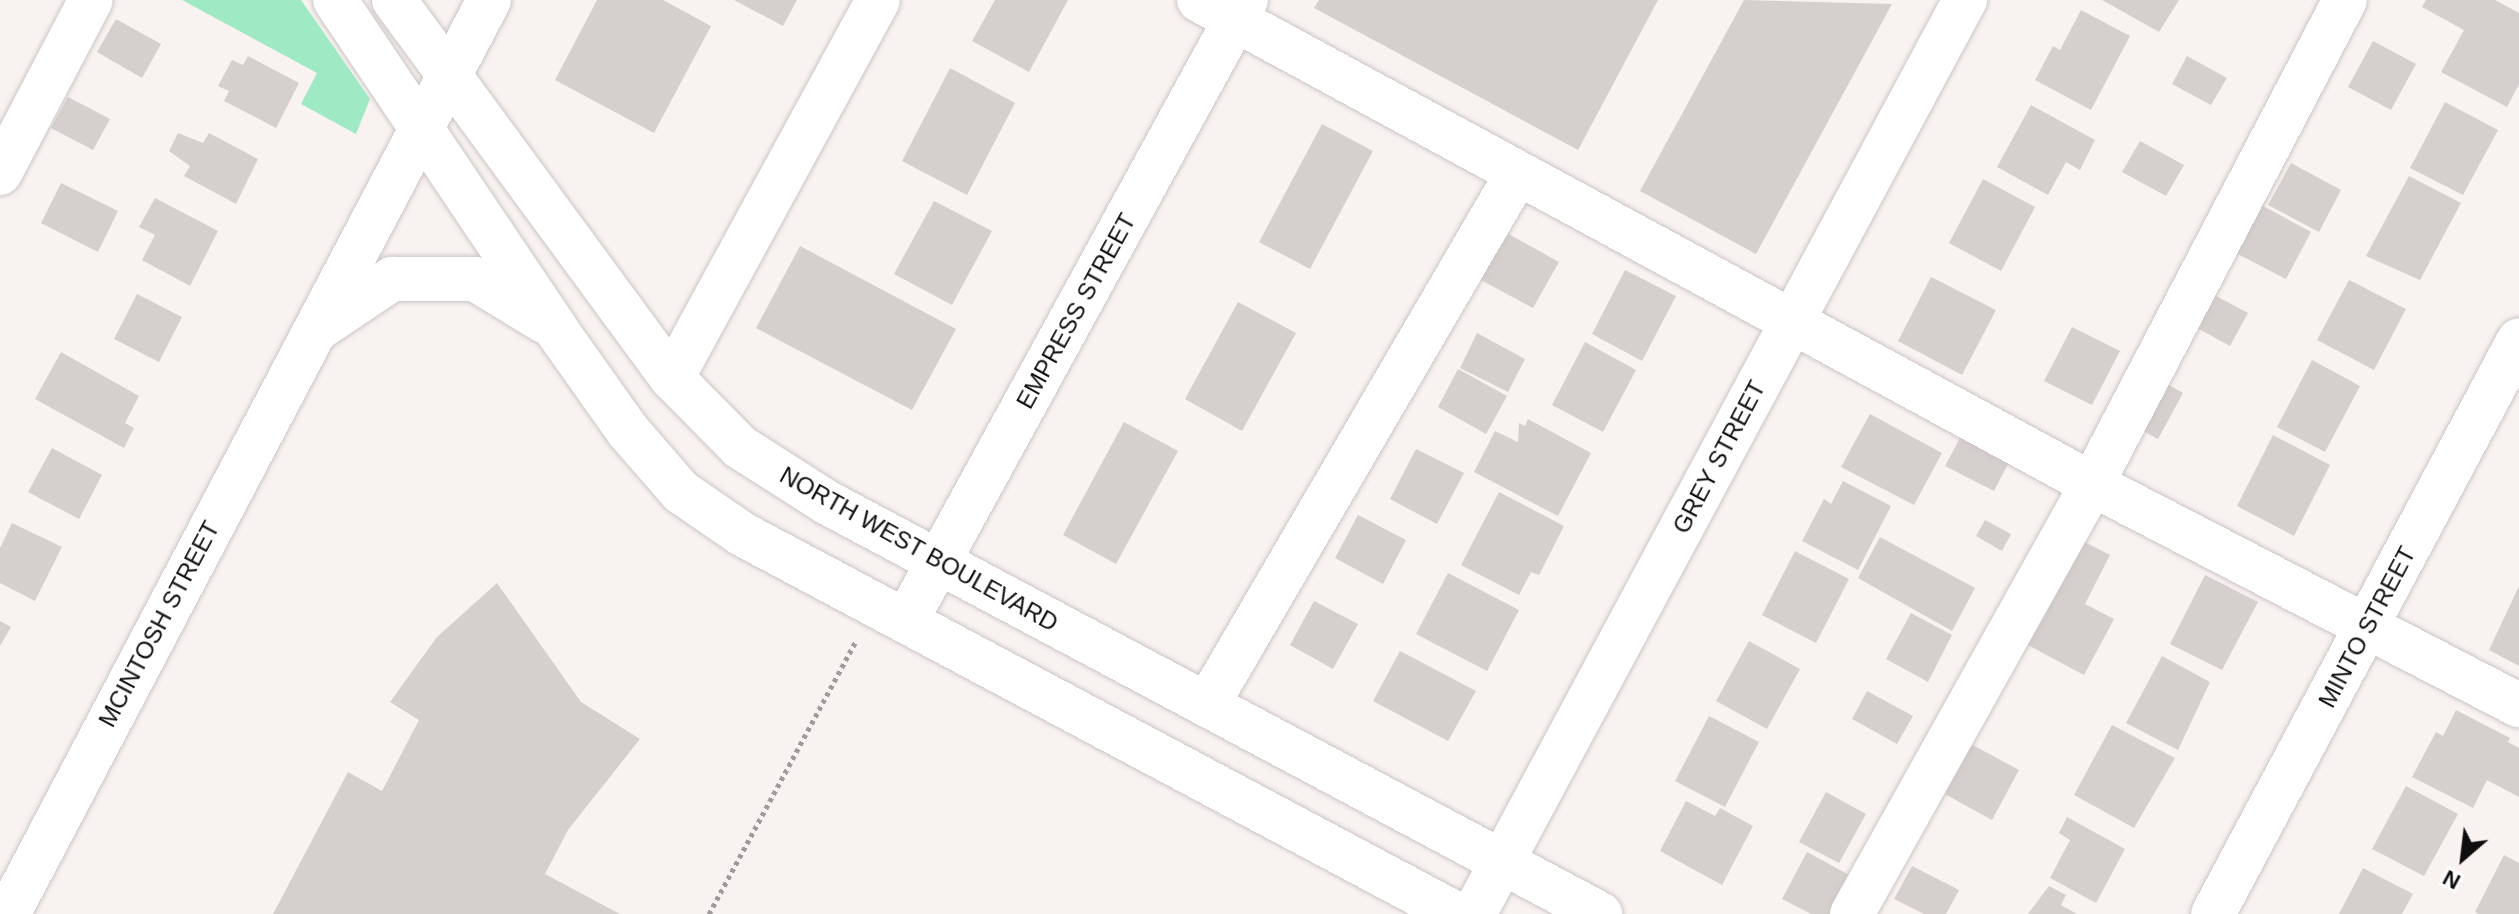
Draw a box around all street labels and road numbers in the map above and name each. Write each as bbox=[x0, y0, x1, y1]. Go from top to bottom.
street label: EMPRESS STREET bbox=[1010, 208, 1142, 414]
street label: GREY STREET bbox=[1667, 375, 1771, 539]
street label: NORTH WEST BOULEVARD bbox=[775, 460, 1063, 638]
street label: MCINTOSH STREET bbox=[93, 516, 225, 732]
street label: MINTO STREET bbox=[2312, 542, 2422, 712]

